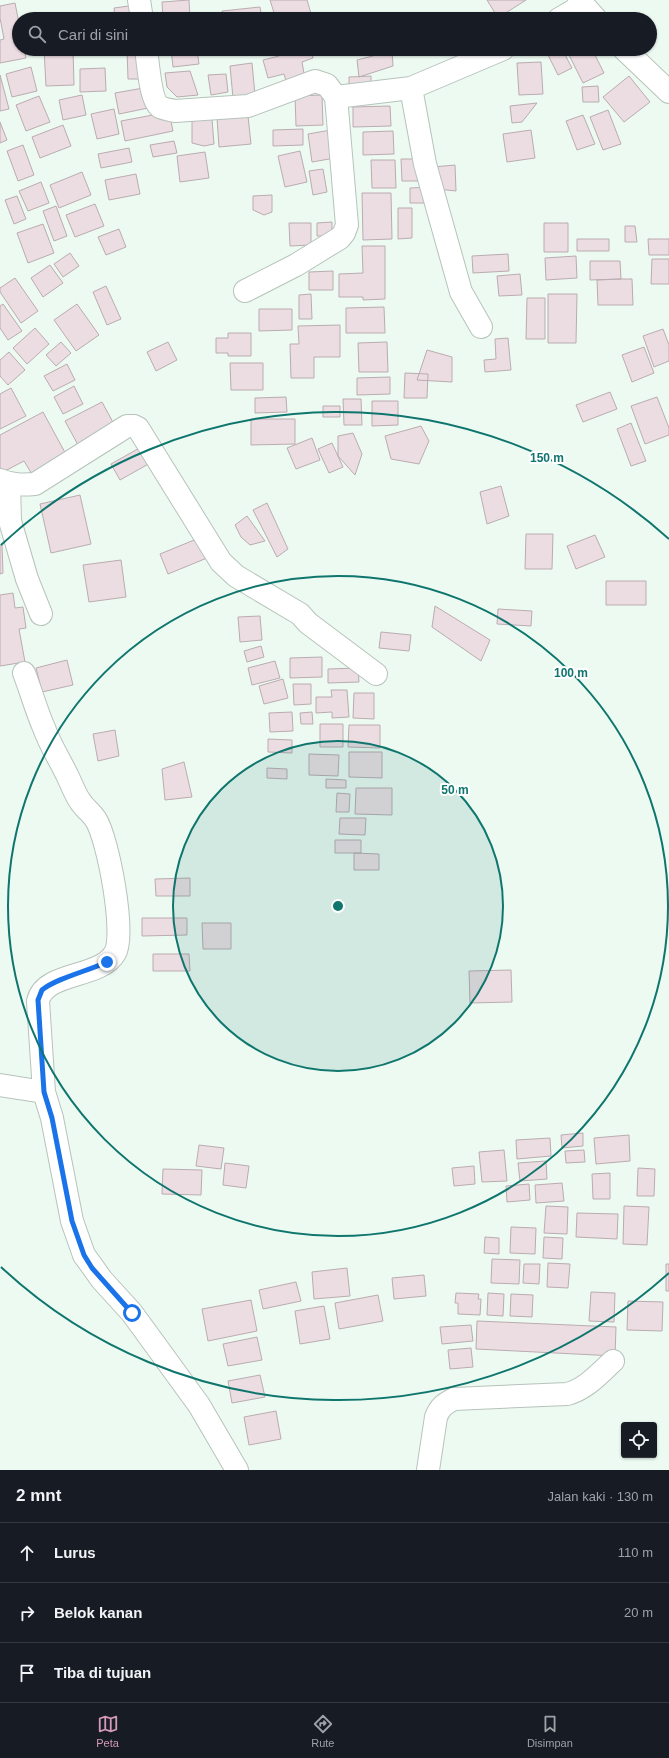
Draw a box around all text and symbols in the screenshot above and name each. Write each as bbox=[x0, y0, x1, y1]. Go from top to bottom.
search box bbox=[12, 12, 657, 56]
icon: search bbox=[26, 23, 48, 45]
text: Cari di sini bbox=[58, 26, 128, 43]
text: 150 m bbox=[530, 451, 564, 465]
text: 100 m bbox=[554, 666, 588, 680]
text: 50 m bbox=[441, 783, 469, 797]
centre of rings bbox=[331, 899, 345, 913]
route end bbox=[98, 953, 116, 971]
route start bbox=[123, 1304, 141, 1322]
map controls bbox=[621, 1422, 657, 1458]
button: locate bbox=[621, 1422, 657, 1458]
text: 2 mnt bbox=[16, 1486, 61, 1505]
text: Jalan kaki · 130 m bbox=[548, 1489, 653, 1504]
icon: ahead bbox=[16, 1542, 38, 1564]
text: Lurus bbox=[54, 1544, 96, 1561]
text: 110 m bbox=[618, 1545, 653, 1560]
icon: right bbox=[16, 1602, 38, 1624]
text: Belok kanan bbox=[54, 1604, 142, 1621]
text: 20 m bbox=[624, 1605, 653, 1620]
icon: arrive bbox=[16, 1662, 38, 1684]
text: Tiba di tujuan bbox=[54, 1664, 151, 1681]
tab: Peta bbox=[96, 1713, 119, 1749]
tab: Rute bbox=[311, 1713, 335, 1749]
tab: Disimpan bbox=[527, 1713, 573, 1749]

